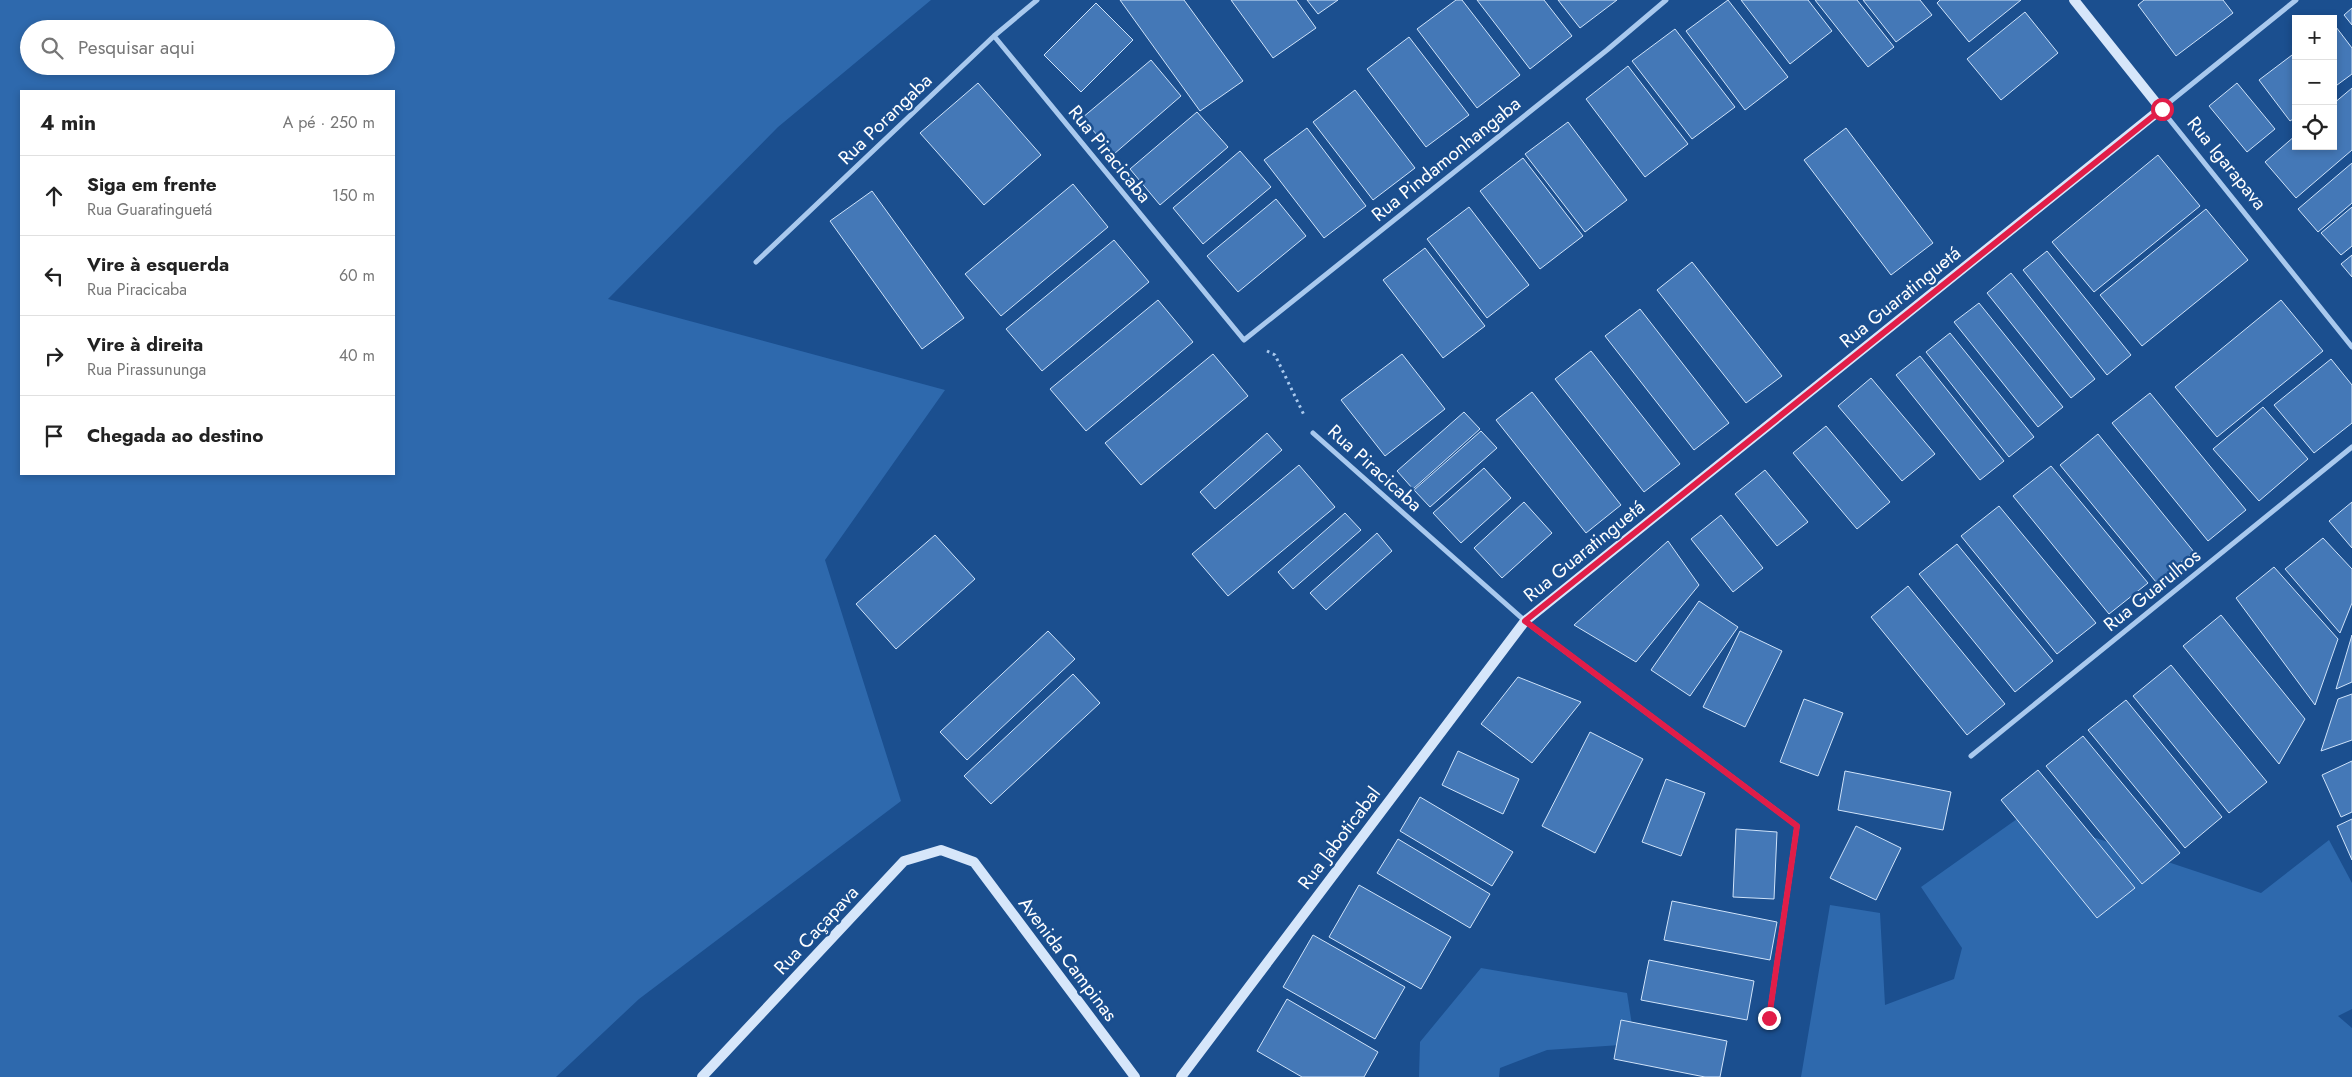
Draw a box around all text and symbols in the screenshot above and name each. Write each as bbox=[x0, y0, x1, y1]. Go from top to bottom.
map controls bbox=[2292, 15, 2337, 150]
button: + bbox=[2292, 15, 2337, 60]
search box bbox=[20, 20, 395, 75]
icon: search bbox=[38, 34, 66, 62]
text: Pesquisar aqui bbox=[78, 34, 195, 61]
button: − bbox=[2292, 60, 2337, 105]
street label: Rua Porangaba bbox=[832, 67, 938, 171]
street label: Rua Pindamonhangaba bbox=[1366, 90, 1526, 228]
route start bbox=[2151, 98, 2174, 121]
street label: Rua Piracicaba bbox=[1062, 99, 1158, 209]
button: locate bbox=[2292, 105, 2337, 150]
text: 4 min bbox=[40, 108, 96, 138]
text: A pé · 250 m bbox=[283, 111, 375, 134]
street label: Rua Igarapava bbox=[2181, 111, 2273, 215]
text: Siga em frente bbox=[87, 171, 217, 198]
icon: ahead bbox=[40, 182, 68, 210]
text: 150 m bbox=[332, 184, 375, 207]
text: Rua Guaratinguetá bbox=[87, 198, 212, 221]
street label: Rua Guaratinguetá bbox=[1834, 240, 1966, 354]
text: Vire à esquerda bbox=[87, 251, 229, 278]
icon: left bbox=[40, 262, 68, 290]
text: 60 m bbox=[339, 264, 375, 287]
text: Rua Piracicaba bbox=[87, 278, 187, 301]
text: Vire à direita bbox=[87, 331, 203, 358]
icon: right bbox=[40, 342, 68, 370]
text: 40 m bbox=[339, 344, 375, 367]
text: Rua Pirassununga bbox=[87, 358, 206, 381]
street label: Rua Piracicaba bbox=[1322, 418, 1428, 518]
icon: arrive bbox=[40, 422, 68, 450]
text: Chegada ao destino bbox=[87, 422, 263, 449]
street label: Rua Guaratinguetá bbox=[1518, 494, 1650, 608]
street label: Rua Guarulhos bbox=[2098, 542, 2207, 638]
street label: Rua Jaboticabal bbox=[1291, 781, 1387, 895]
street label: Rua Caçapava bbox=[768, 879, 864, 981]
street label: Avenida Campinas bbox=[1012, 891, 1124, 1027]
route end bbox=[1758, 1007, 1781, 1030]

